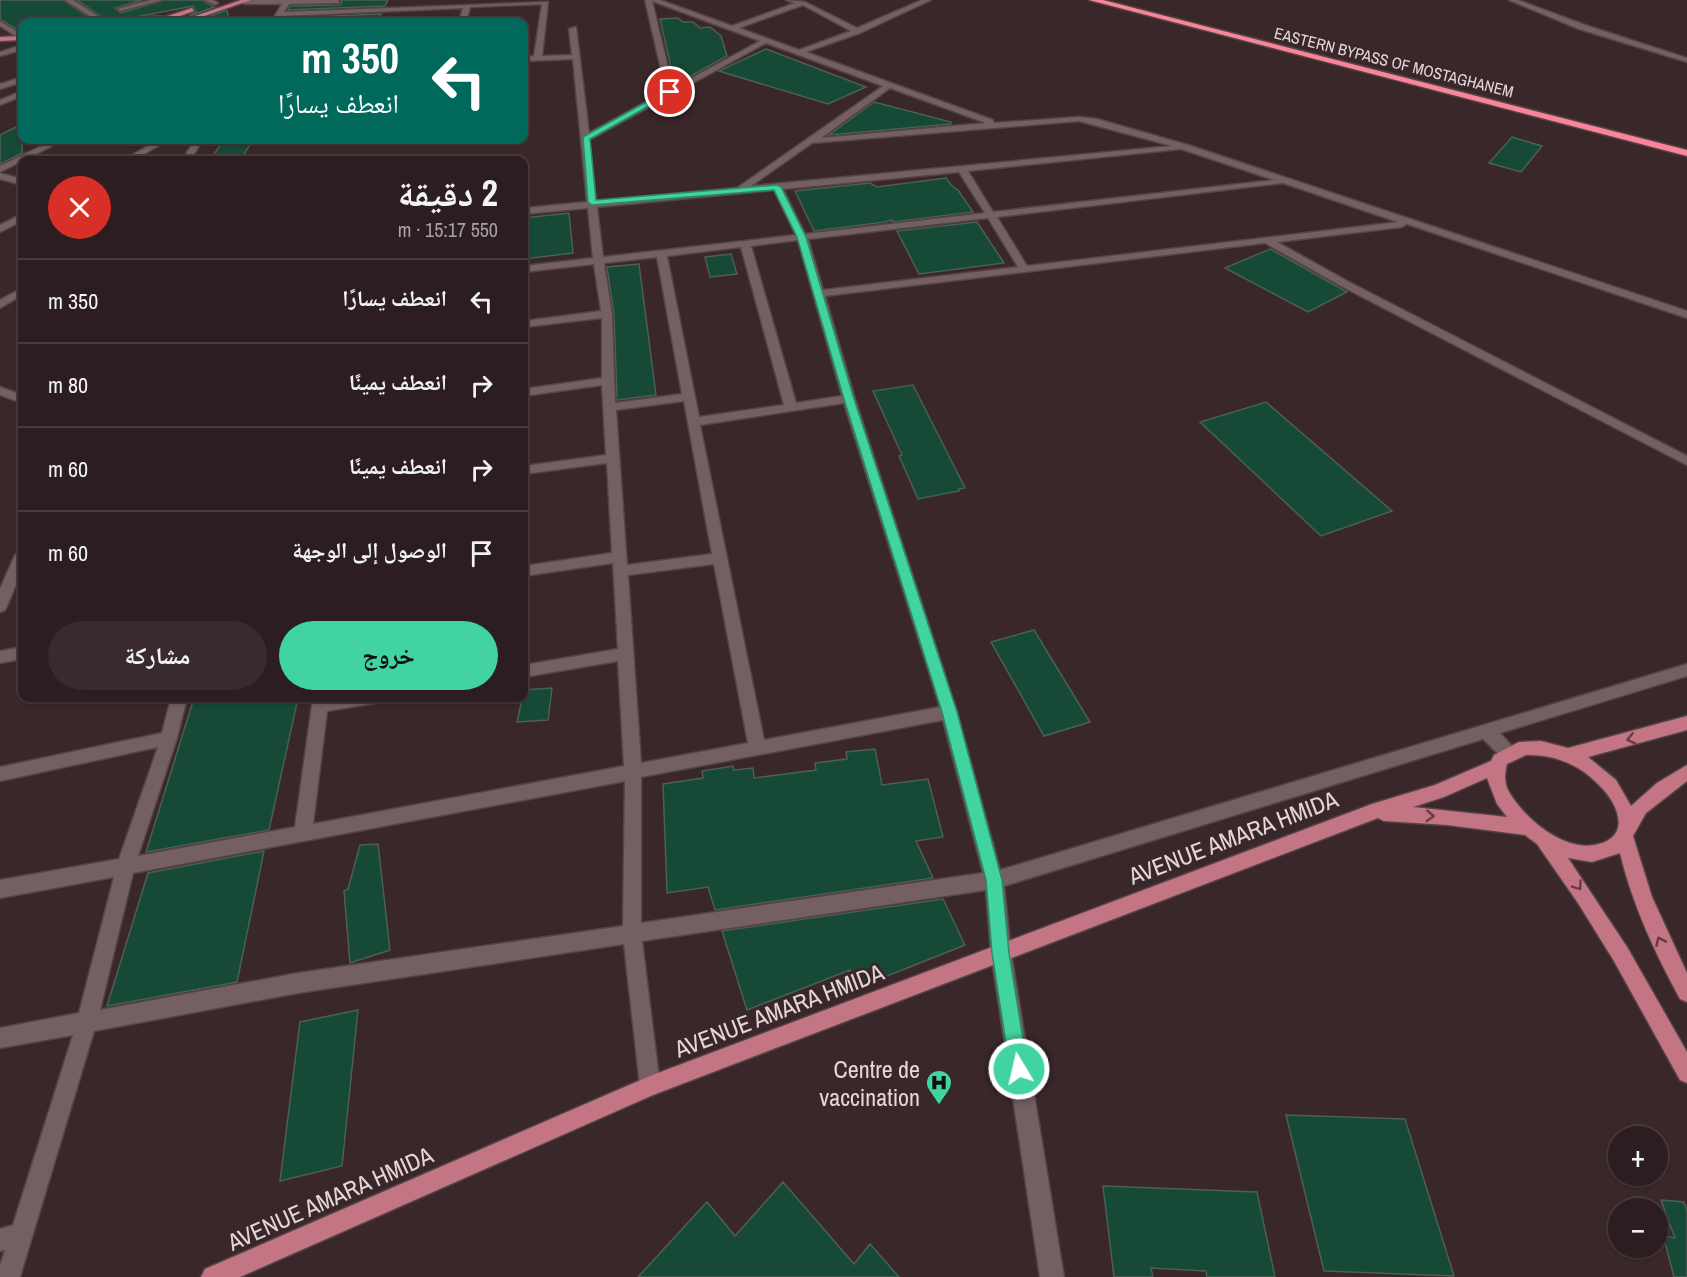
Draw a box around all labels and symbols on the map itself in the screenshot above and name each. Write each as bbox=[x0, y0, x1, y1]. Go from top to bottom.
street label: EASTERN BYPASS OF MOSTAGHANEM bbox=[1272, 22, 1516, 102]
pin bbox=[644, 66, 695, 117]
one-way arrow bbox=[1626, 732, 1636, 745]
street label: AVENUE AMARA HMIDA bbox=[1123, 782, 1343, 892]
one-way arrow bbox=[1426, 809, 1435, 822]
one-way arrow bbox=[1571, 879, 1582, 890]
one-way arrow bbox=[1655, 936, 1667, 947]
street label: AVENUE AMARA HMIDA bbox=[669, 955, 889, 1065]
position arrow bbox=[987, 1037, 1051, 1101]
place label: Centre de vaccination bbox=[819, 1053, 920, 1113]
hospital icon: Centre de vaccination bbox=[924, 1068, 954, 1106]
street label: AVENUE AMARA HMIDA bbox=[221, 1138, 439, 1258]

